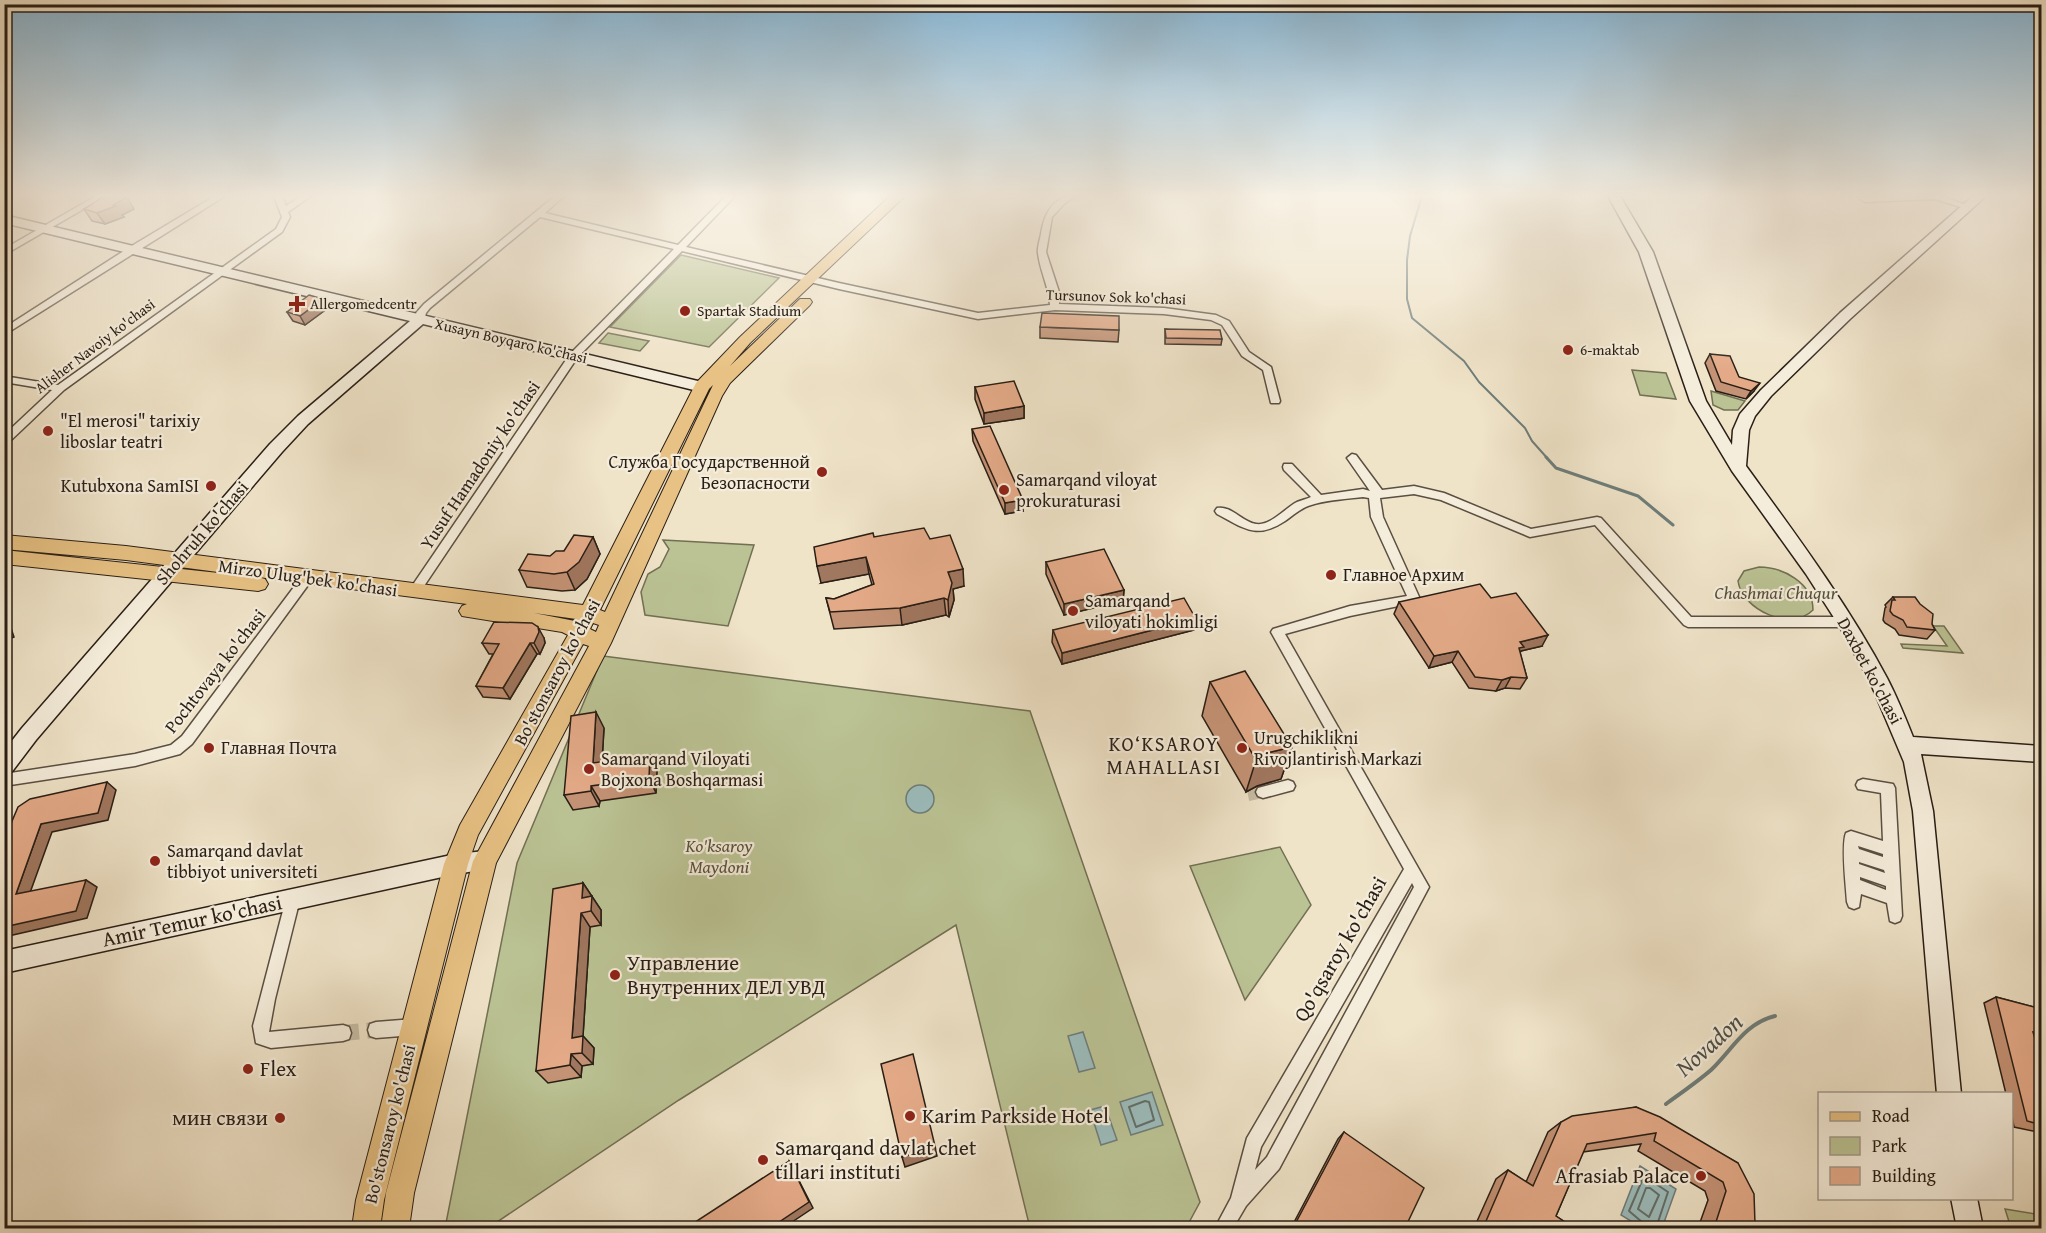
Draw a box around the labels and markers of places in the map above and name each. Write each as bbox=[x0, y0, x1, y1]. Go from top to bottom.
place label: Allergomedcentr bbox=[310, 293, 417, 314]
marker: Allergomedcentr bbox=[288, 295, 306, 313]
place label: Spartak Stadium bbox=[697, 300, 802, 321]
marker: Spartak Stadium bbox=[678, 304, 692, 318]
place label: 6-maktab bbox=[1580, 339, 1640, 360]
marker: 6-maktab bbox=[1561, 343, 1575, 357]
place label: "El merosi" tarixiy liboslar teatri bbox=[60, 407, 200, 455]
marker: "El merosi" tarixiy liboslar teatri bbox=[41, 424, 55, 438]
place label: Служба Государственной Безопасности bbox=[608, 448, 810, 496]
marker: Служба Государственной Безопасности bbox=[815, 465, 829, 479]
place label: Samarqand viloyat prokuraturasi bbox=[1016, 466, 1158, 514]
place label: Kutubxona SamISI bbox=[61, 472, 199, 499]
marker: Kutubxona SamISI bbox=[204, 479, 218, 493]
marker: Samarqand viloyat prokuraturasi bbox=[997, 483, 1011, 497]
place label: Главное Архим bbox=[1343, 561, 1465, 588]
marker: Главное Архим bbox=[1324, 568, 1338, 582]
place label: Samarqand viloyati hokimligi bbox=[1085, 587, 1218, 635]
marker: Samarqand viloyati hokimligi bbox=[1066, 604, 1080, 618]
place label: Urugchiklikni Rivojlantirish Markazi bbox=[1254, 724, 1422, 772]
place label: Главная Почта bbox=[221, 734, 337, 761]
marker: Главная Почта bbox=[202, 741, 216, 755]
marker: Urugchiklikni Rivojlantirish Markazi bbox=[1235, 741, 1249, 755]
place label: Samarqand Viloyati Bojxona Boshqarmasi bbox=[601, 745, 763, 793]
marker: Samarqand Viloyati Bojxona Boshqarmasi bbox=[582, 762, 596, 776]
place label: Samarqand davlat tibbiyot universiteti bbox=[167, 837, 318, 885]
marker: Samarqand davlat tibbiyot universiteti bbox=[148, 854, 162, 868]
place label: Управление Внутренних ДЕЛ УВД bbox=[627, 947, 825, 1002]
marker: Управление Внутренних ДЕЛ УВД bbox=[608, 968, 622, 982]
place label: Flex bbox=[260, 1053, 297, 1084]
marker: Flex bbox=[241, 1062, 255, 1076]
place label: Karim Parkside Hotel bbox=[922, 1100, 1109, 1131]
place label: мин связи bbox=[172, 1102, 268, 1133]
marker: Karim Parkside Hotel bbox=[903, 1109, 917, 1123]
marker: мин связи bbox=[273, 1111, 287, 1125]
place label: Samarqand davlat chet tillari instituti bbox=[775, 1132, 977, 1187]
marker: Samarqand davlat chet tillari instituti bbox=[756, 1153, 770, 1167]
place label: Afrasiab Palace bbox=[1555, 1160, 1689, 1191]
marker: Afrasiab Palace bbox=[1694, 1169, 1708, 1183]

